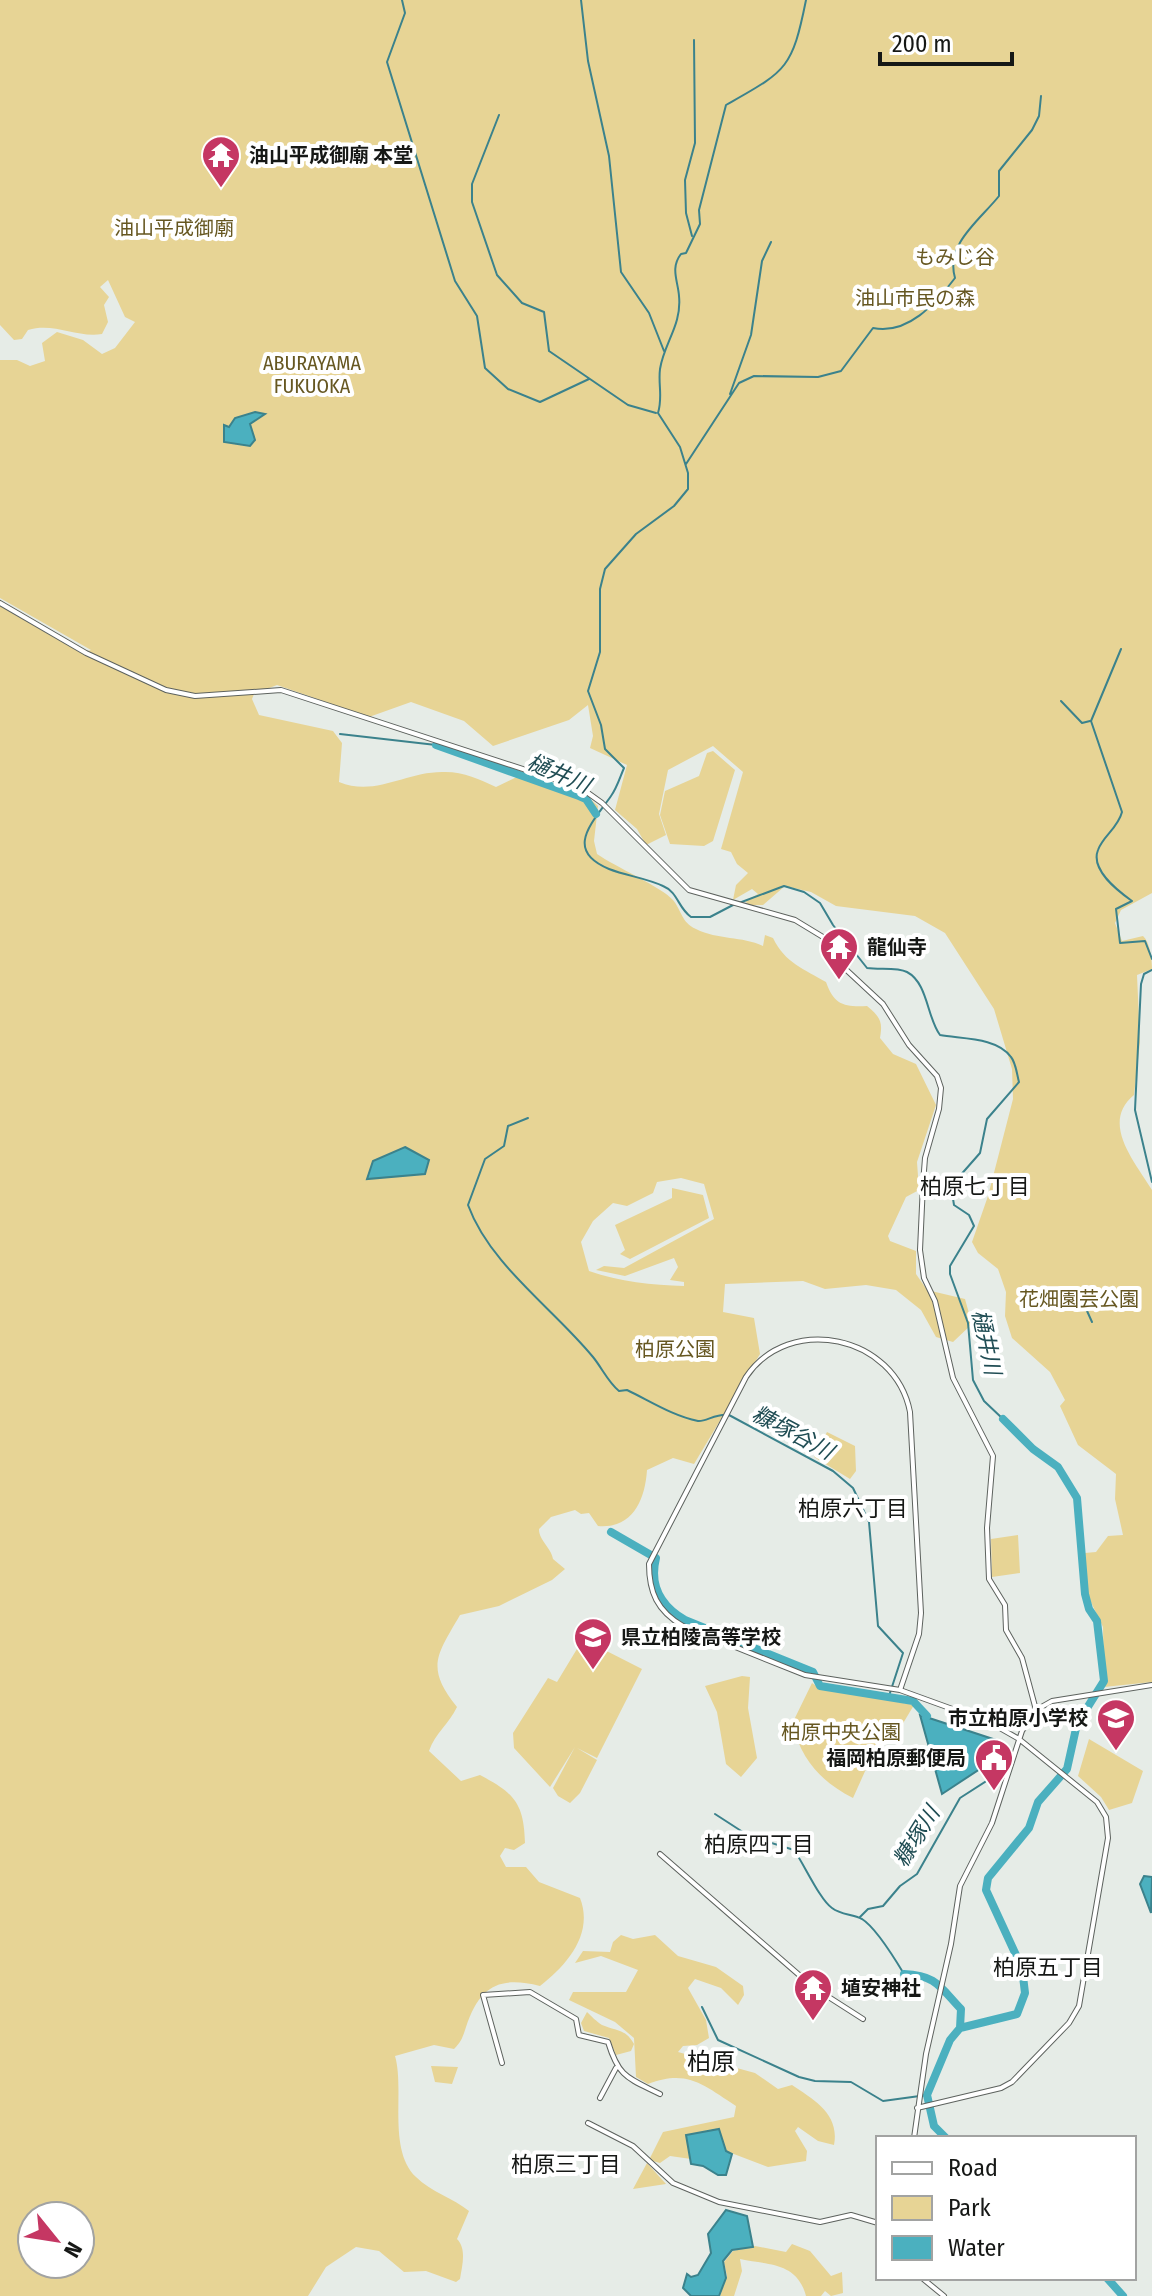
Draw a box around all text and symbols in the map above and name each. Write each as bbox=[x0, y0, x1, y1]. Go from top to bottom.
scale bar bbox=[880, 16, 1012, 66]
text: 200 m bbox=[892, 30, 952, 58]
temple icon: 油山平成御廟 本堂 bbox=[200, 134, 242, 189]
place label: 油山平成御廟 本堂 bbox=[249, 143, 413, 167]
park label: 油山平成御廟 bbox=[114, 216, 234, 240]
park label: もみじ谷 bbox=[915, 245, 995, 269]
park label: 油山市民の森 bbox=[855, 286, 975, 310]
park label: ABURAYAMA FUKUOKA bbox=[263, 351, 361, 398]
water label: 樋井川 bbox=[523, 748, 596, 800]
temple icon: 龍仙寺 bbox=[818, 926, 860, 981]
place label: 龍仙寺 bbox=[867, 935, 927, 959]
district label: 柏原七丁目 bbox=[920, 1173, 1030, 1200]
park label: 花畑園芸公園 bbox=[1019, 1287, 1139, 1311]
water label: 樋井川 bbox=[966, 1307, 1007, 1379]
park label: 柏原公園 bbox=[635, 1337, 715, 1361]
water label: 糠塚谷川 bbox=[748, 1400, 840, 1466]
district label: 柏原六丁目 bbox=[798, 1495, 908, 1522]
school or university icon: 県立柏陵高等学校 bbox=[572, 1616, 614, 1671]
place label: 県立柏陵高等学校 bbox=[621, 1625, 781, 1649]
school or university icon: 市立柏原小学校 bbox=[1095, 1697, 1137, 1752]
place label: 市立柏原小学校 bbox=[948, 1706, 1088, 1730]
park label: 柏原中央公園 bbox=[781, 1720, 901, 1744]
public building icon: 福岡柏原郵便局 bbox=[973, 1737, 1015, 1792]
place label: 福岡柏原郵便局 bbox=[826, 1746, 966, 1770]
water label: 糠塚川 bbox=[887, 1799, 946, 1871]
district label: 柏原四丁目 bbox=[704, 1831, 814, 1858]
district label: 柏原五丁目 bbox=[993, 1954, 1103, 1981]
temple icon: 埴安神社 bbox=[792, 1967, 834, 2022]
place label: 埴安神社 bbox=[841, 1976, 921, 2000]
district label: 柏原 bbox=[687, 2048, 735, 2076]
legend bbox=[876, 2136, 1136, 2280]
district label: 柏原三丁目 bbox=[511, 2151, 621, 2178]
text: Road bbox=[948, 2154, 998, 2182]
text: Park bbox=[948, 2194, 991, 2222]
north arrow bbox=[16, 2200, 96, 2280]
text: Water bbox=[948, 2234, 1005, 2262]
text: N bbox=[58, 2237, 88, 2262]

